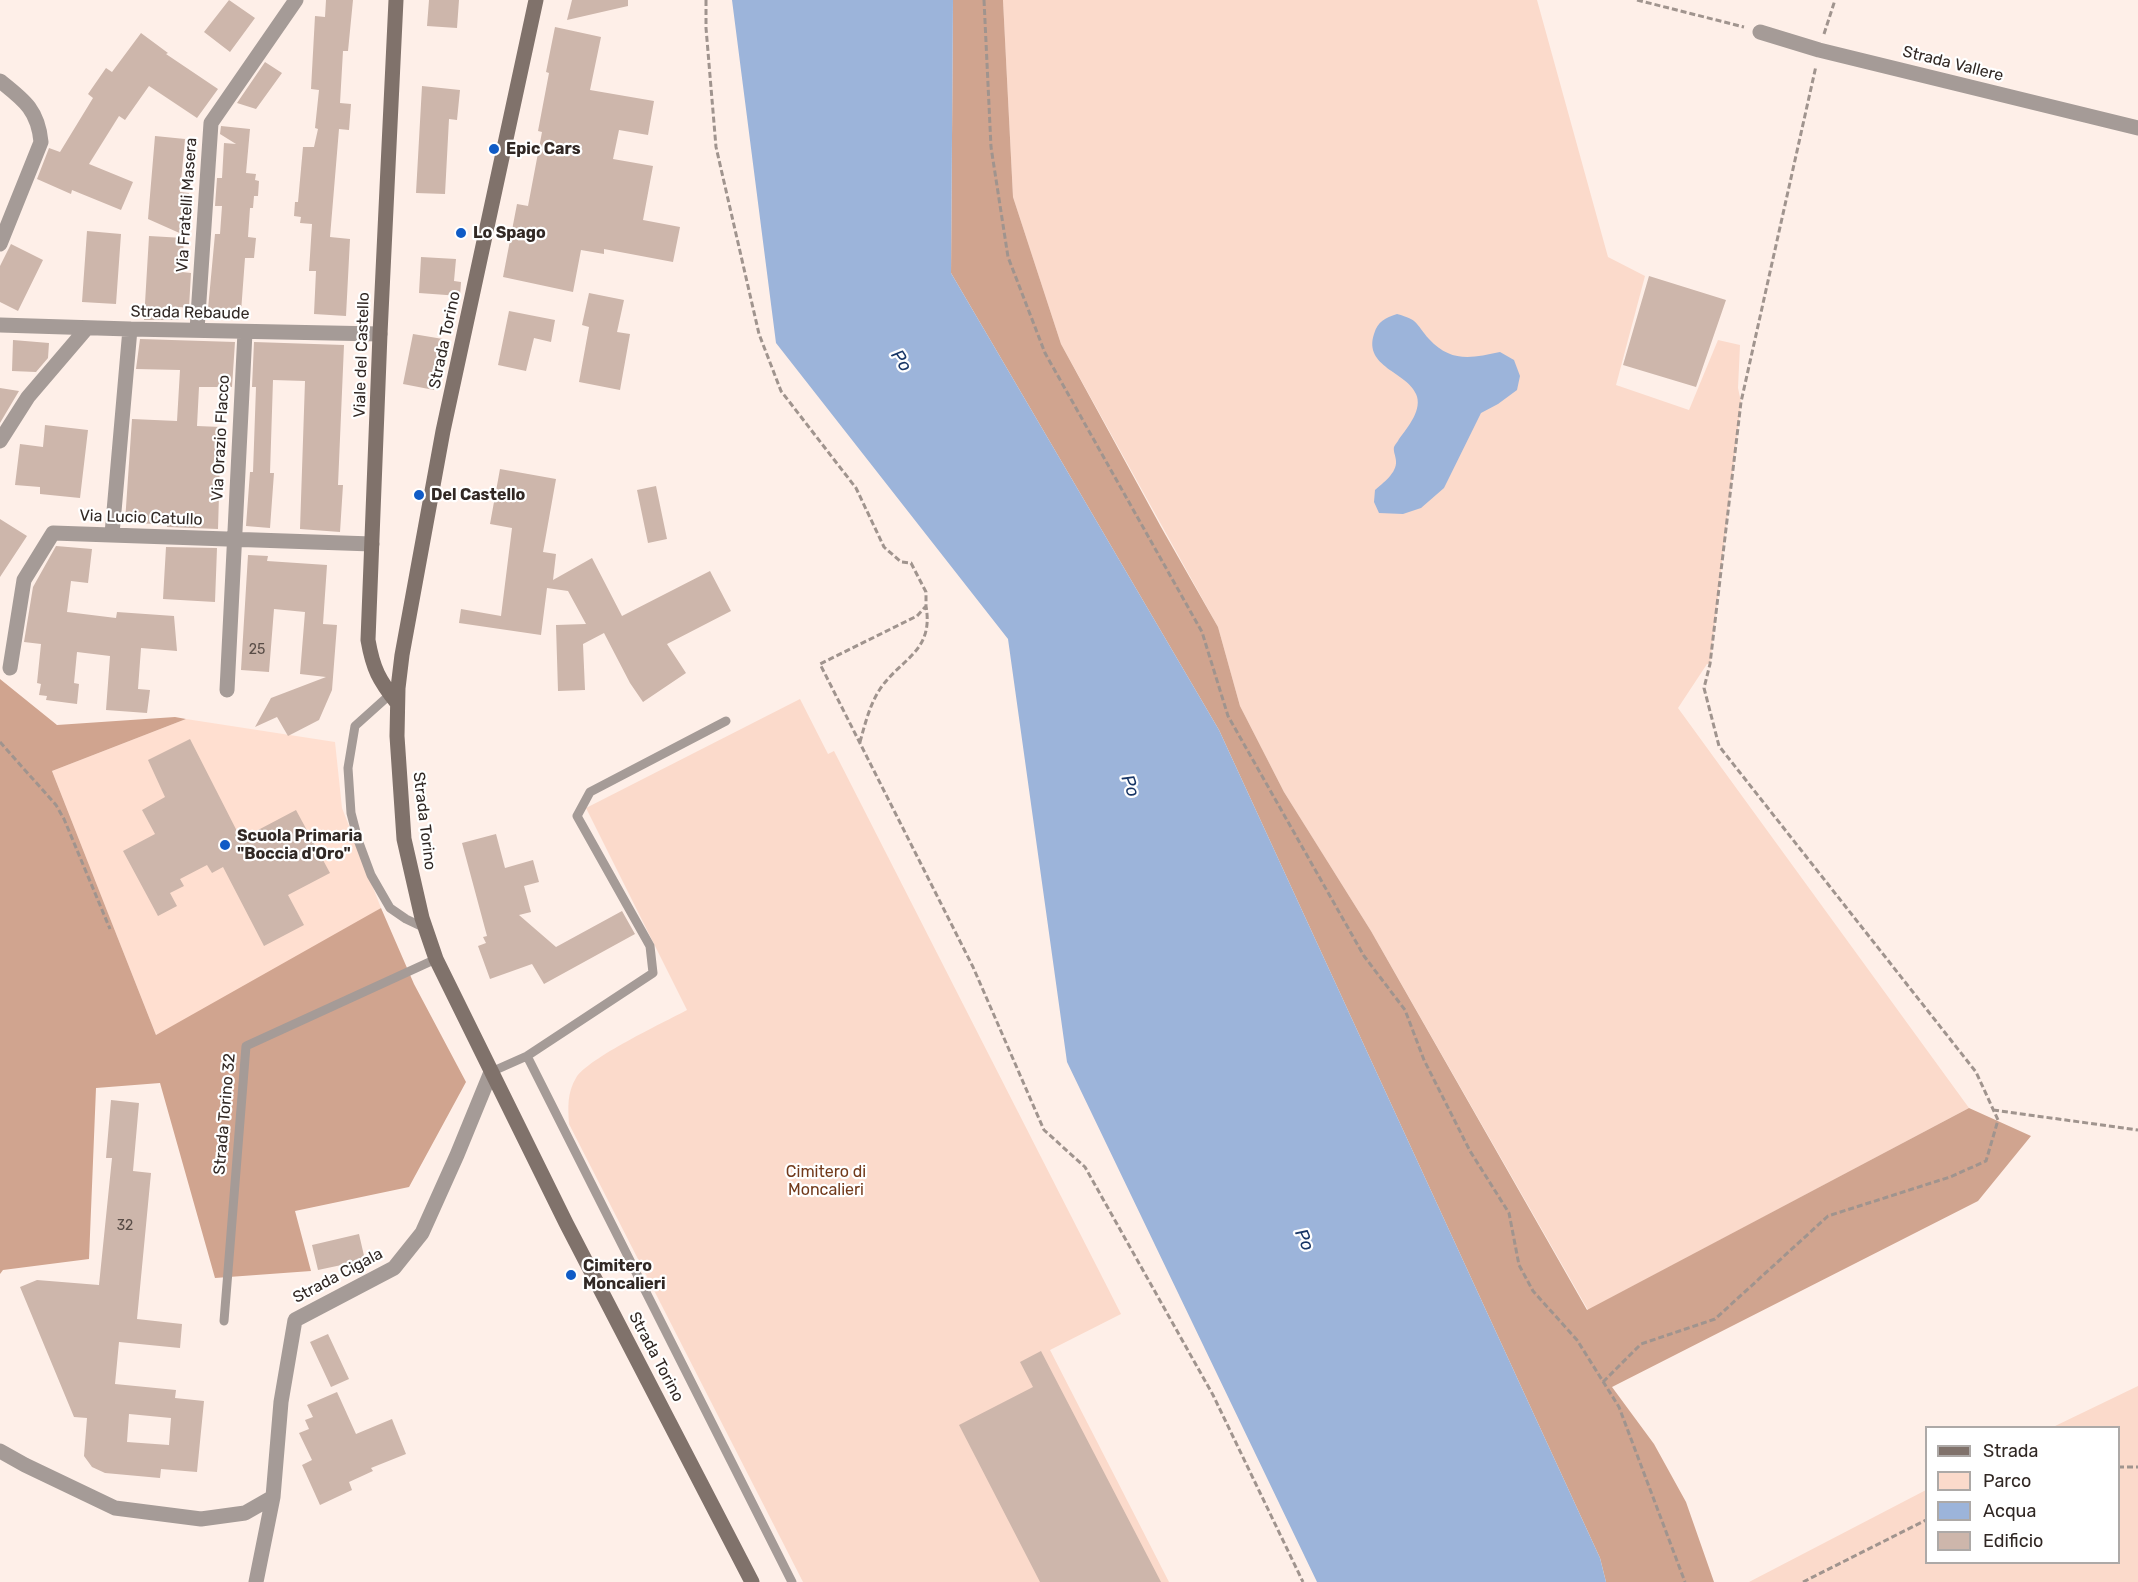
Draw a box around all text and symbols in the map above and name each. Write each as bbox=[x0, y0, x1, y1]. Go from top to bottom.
street label: Strada Vallere bbox=[1901, 42, 2005, 86]
street label: Via Fratelli Masera bbox=[173, 137, 201, 273]
place label: Epic Cars bbox=[506, 139, 581, 159]
marker: Epic Cars bbox=[487, 142, 501, 156]
place label: Lo Spago bbox=[473, 223, 546, 243]
marker: Lo Spago bbox=[454, 226, 468, 240]
street label: Strada Torino bbox=[425, 290, 465, 390]
street label: Viale del Castello bbox=[350, 292, 374, 418]
street label: Strada Rebaude bbox=[130, 302, 250, 324]
water label: Po bbox=[886, 346, 916, 376]
street label: Via Orazio Flacco bbox=[208, 374, 234, 502]
place label: Del Castello bbox=[431, 485, 525, 505]
marker: Del Castello bbox=[412, 488, 426, 502]
street label: Via Lucio Catullo bbox=[79, 506, 203, 530]
house number: 25 bbox=[249, 642, 265, 658]
street label: Strada Torino bbox=[408, 771, 440, 871]
water label: Po bbox=[1116, 772, 1144, 800]
place label: Scuola Primaria "Boccia d'Oro" bbox=[237, 826, 363, 864]
marker: Scuola Primaria "Boccia d'Oro" bbox=[218, 838, 232, 852]
street label: Strada Torino 32 bbox=[210, 1052, 240, 1176]
park label: Cimitero di Moncalieri bbox=[786, 1162, 866, 1200]
house number: 32 bbox=[117, 1218, 133, 1234]
water label: Po bbox=[1290, 1226, 1318, 1254]
street label: Strada Cigala bbox=[290, 1244, 386, 1308]
place label: Cimitero Moncalieri bbox=[583, 1256, 666, 1294]
marker: Cimitero Moncalieri bbox=[564, 1268, 578, 1282]
street label: Strada Torino bbox=[624, 1309, 688, 1405]
legend bbox=[1925, 1426, 2120, 1564]
text: Strada bbox=[1983, 1440, 2039, 1462]
text: Parco bbox=[1983, 1470, 2031, 1492]
text: Acqua bbox=[1983, 1500, 2036, 1522]
text: Edificio bbox=[1983, 1530, 2043, 1552]

